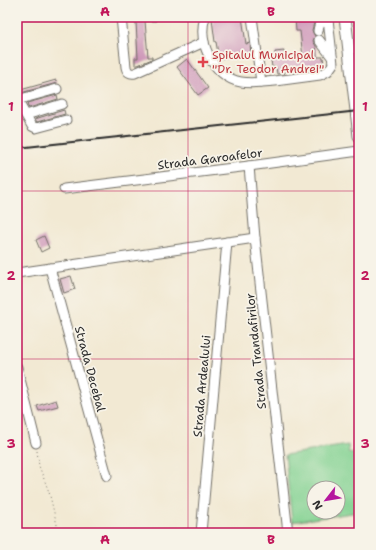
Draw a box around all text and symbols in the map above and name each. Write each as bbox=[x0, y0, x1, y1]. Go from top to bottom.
text: A bbox=[100, 3, 110, 20]
text: B bbox=[267, 3, 275, 20]
place label: Spitalul Municipal "Dr. Teodor Andrei" bbox=[212, 47, 324, 77]
marker: Spitalul Municipal "Dr. Teodor Andrei" bbox=[197, 56, 209, 68]
text: 1 bbox=[8, 98, 14, 115]
text: 1 bbox=[362, 98, 368, 115]
street label: Strada Garoafelor bbox=[156, 145, 264, 173]
text: 2 bbox=[6, 267, 16, 284]
text: 2 bbox=[360, 267, 370, 284]
street label: Strada Trandafirilor bbox=[242, 292, 270, 410]
street label: Strada Decebal bbox=[71, 324, 109, 414]
street label: Strada Ardealului bbox=[190, 334, 214, 438]
text: 3 bbox=[6, 435, 16, 452]
text: 3 bbox=[360, 435, 370, 452]
north arrow bbox=[306, 480, 346, 520]
text: N bbox=[309, 497, 327, 512]
text: A bbox=[100, 531, 110, 548]
text: B bbox=[267, 531, 275, 548]

